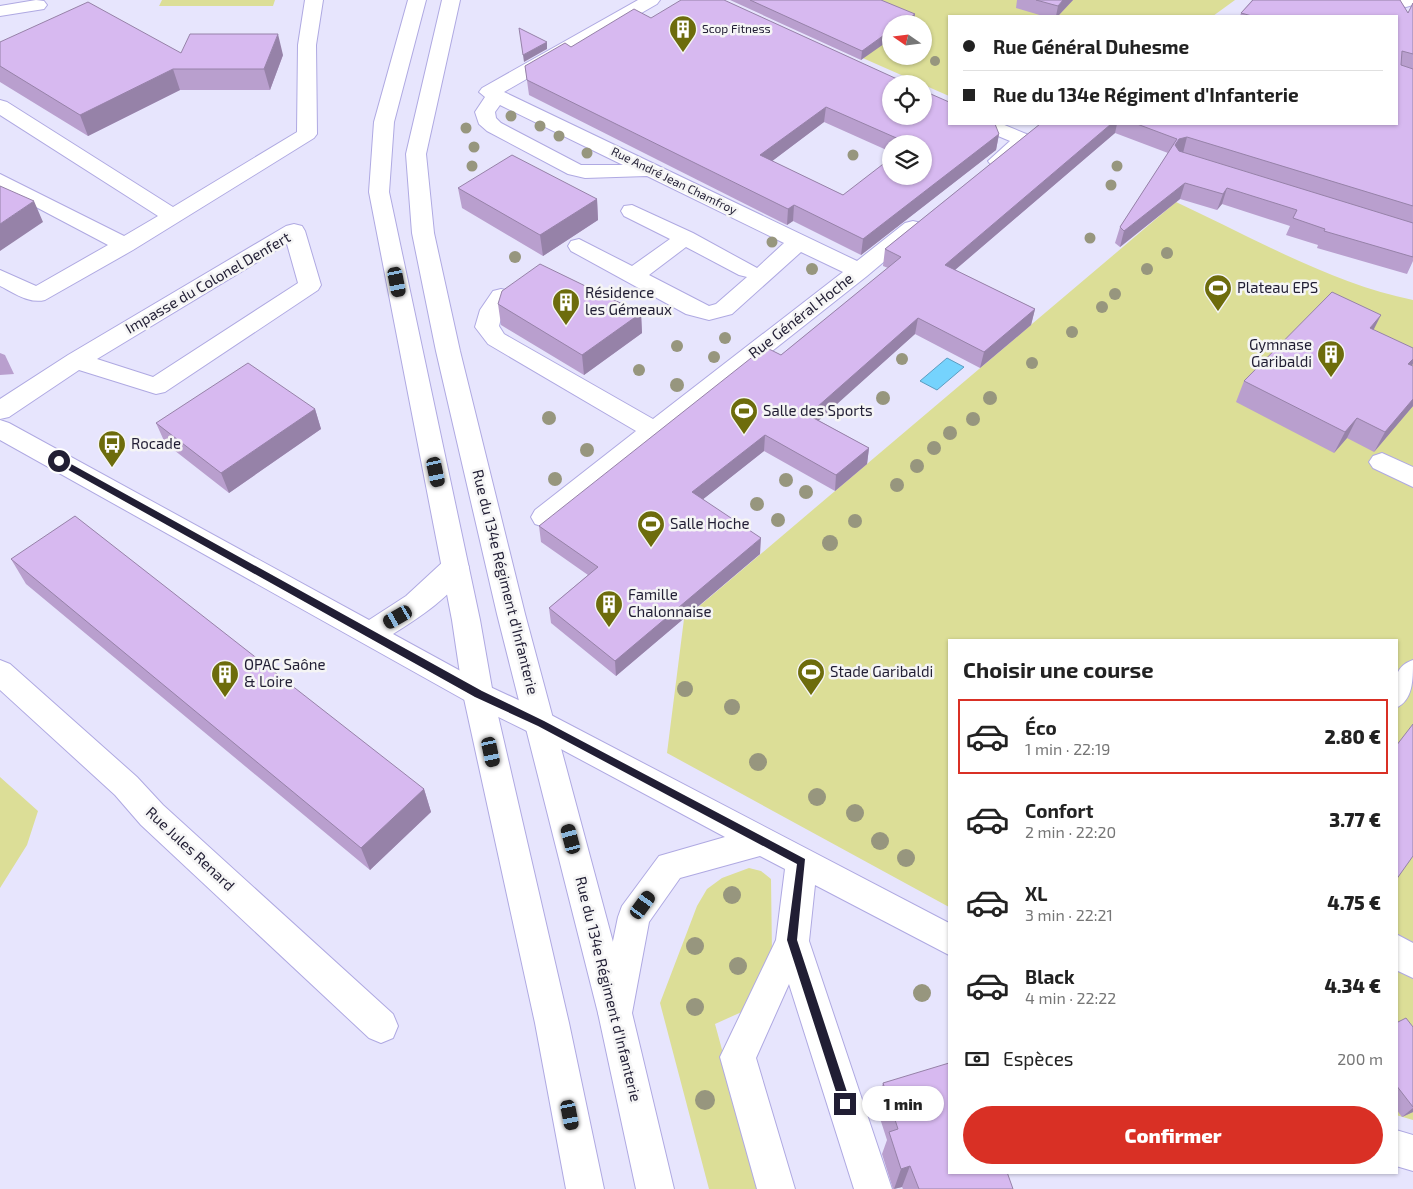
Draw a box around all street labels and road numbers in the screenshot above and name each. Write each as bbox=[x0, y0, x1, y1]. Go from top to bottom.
street label: Rue André Jean Chamfroy bbox=[609, 144, 740, 217]
street label: Impasse du Colonel Denfert bbox=[122, 227, 293, 337]
street label: Rue Général Hoche bbox=[744, 269, 856, 362]
street label: Rue du 134e Régiment d'Infanterie bbox=[469, 467, 543, 696]
street label: Rue Jules Renard bbox=[143, 803, 239, 894]
street label: Rue du 134e Régiment d'Infanterie bbox=[572, 874, 646, 1103]

